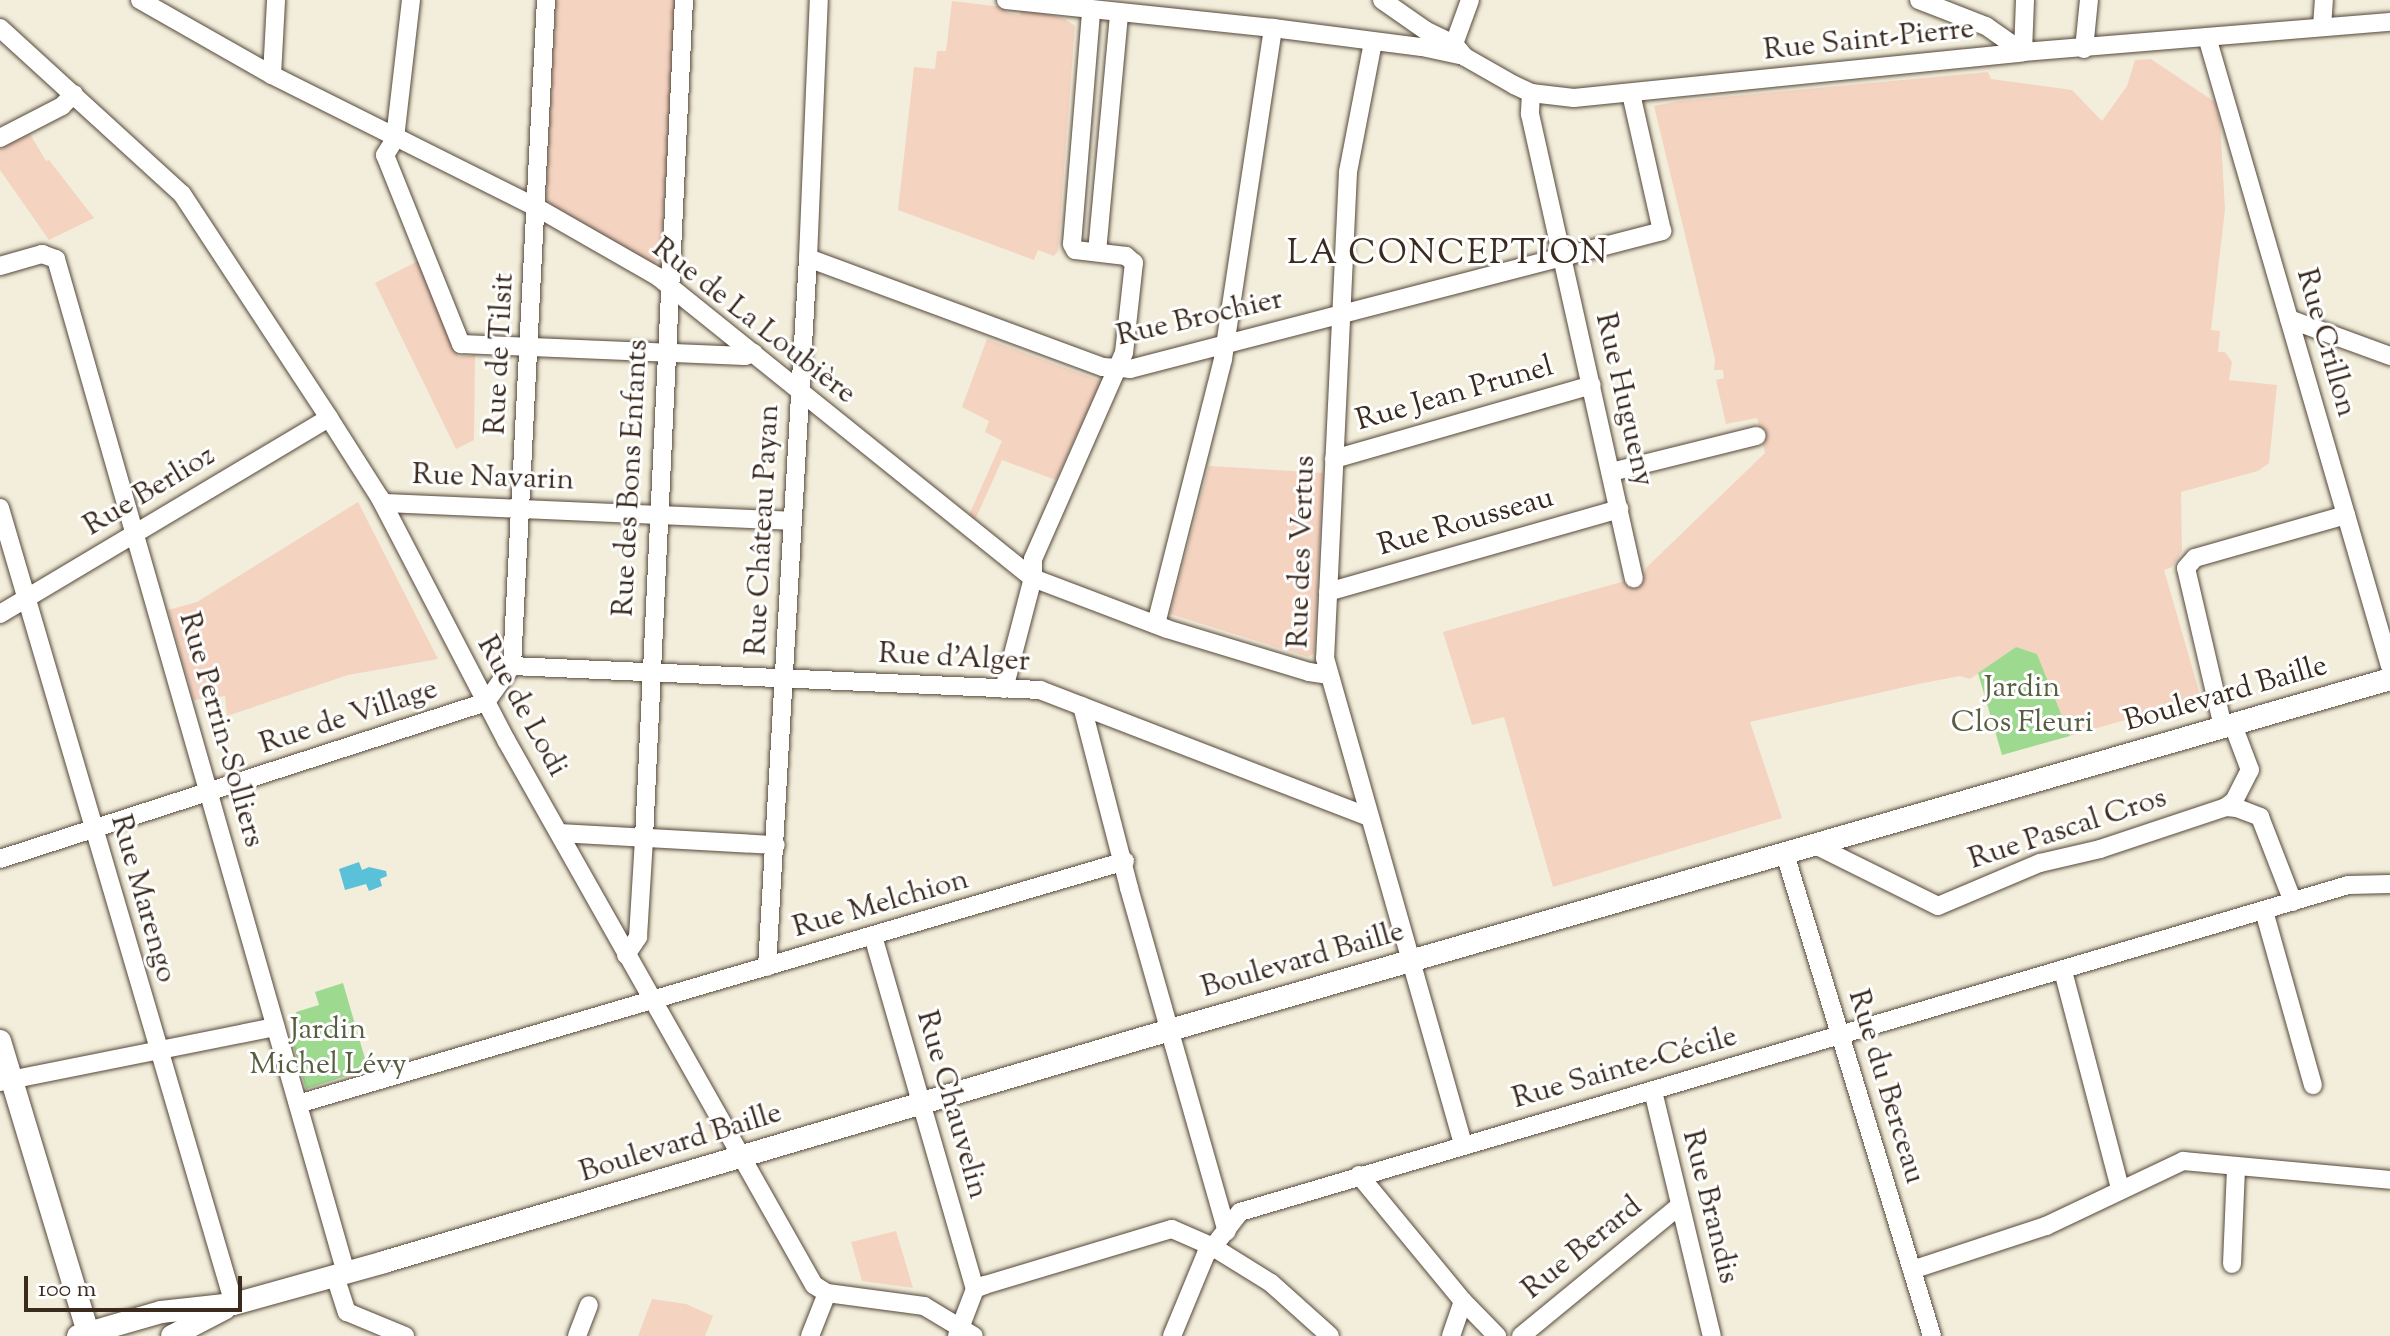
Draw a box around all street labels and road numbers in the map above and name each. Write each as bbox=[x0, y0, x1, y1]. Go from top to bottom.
street label: Rue Saint-Pierre bbox=[1762, 12, 1976, 70]
street label: Rue de La Loubière bbox=[644, 231, 862, 413]
street label: Rue Crillon bbox=[2287, 265, 2363, 421]
street label: Rue de Tilsit bbox=[479, 272, 523, 436]
street label: Rue Brochier bbox=[1113, 282, 1287, 356]
street label: Rue Hugueny bbox=[1586, 310, 1660, 490]
street label: Rue des Bons Enfants bbox=[607, 338, 657, 618]
street label: Rue Jean Prunel bbox=[1352, 350, 1558, 440]
street label: Rue Château Payan bbox=[739, 404, 789, 656]
street label: Rue Berlioz bbox=[78, 439, 222, 545]
street label: Rue des Vertus bbox=[1282, 455, 1324, 649]
street label: Rue Navarin bbox=[411, 458, 575, 500]
street label: Rue Rousseau bbox=[1374, 481, 1558, 565]
street label: Rue Perrin-Solliers bbox=[169, 608, 271, 852]
street label: Rue de Lodi bbox=[468, 630, 574, 784]
street label: Rue d'Alger bbox=[877, 637, 1031, 681]
street label: Boulevard Baille bbox=[2120, 649, 2332, 741]
street label: Rue de Village bbox=[256, 672, 442, 764]
street label: Rue Pascal Cros bbox=[1965, 781, 2171, 879]
street label: Rue Marengo bbox=[101, 811, 183, 987]
street label: Rue Melchion bbox=[789, 863, 973, 947]
street label: Boulevard Baille bbox=[1197, 915, 1409, 1007]
street label: Rue du Berceau bbox=[1838, 986, 1932, 1188]
street label: Rue Chauvelin bbox=[907, 1007, 995, 1203]
street label: Rue Sainte-Cécile bbox=[1509, 1020, 1741, 1118]
street label: Boulevard Baille bbox=[576, 1096, 786, 1192]
street label: Rue Brandis bbox=[1673, 1126, 1745, 1288]
street label: Rue Berard bbox=[1516, 1190, 1650, 1308]

